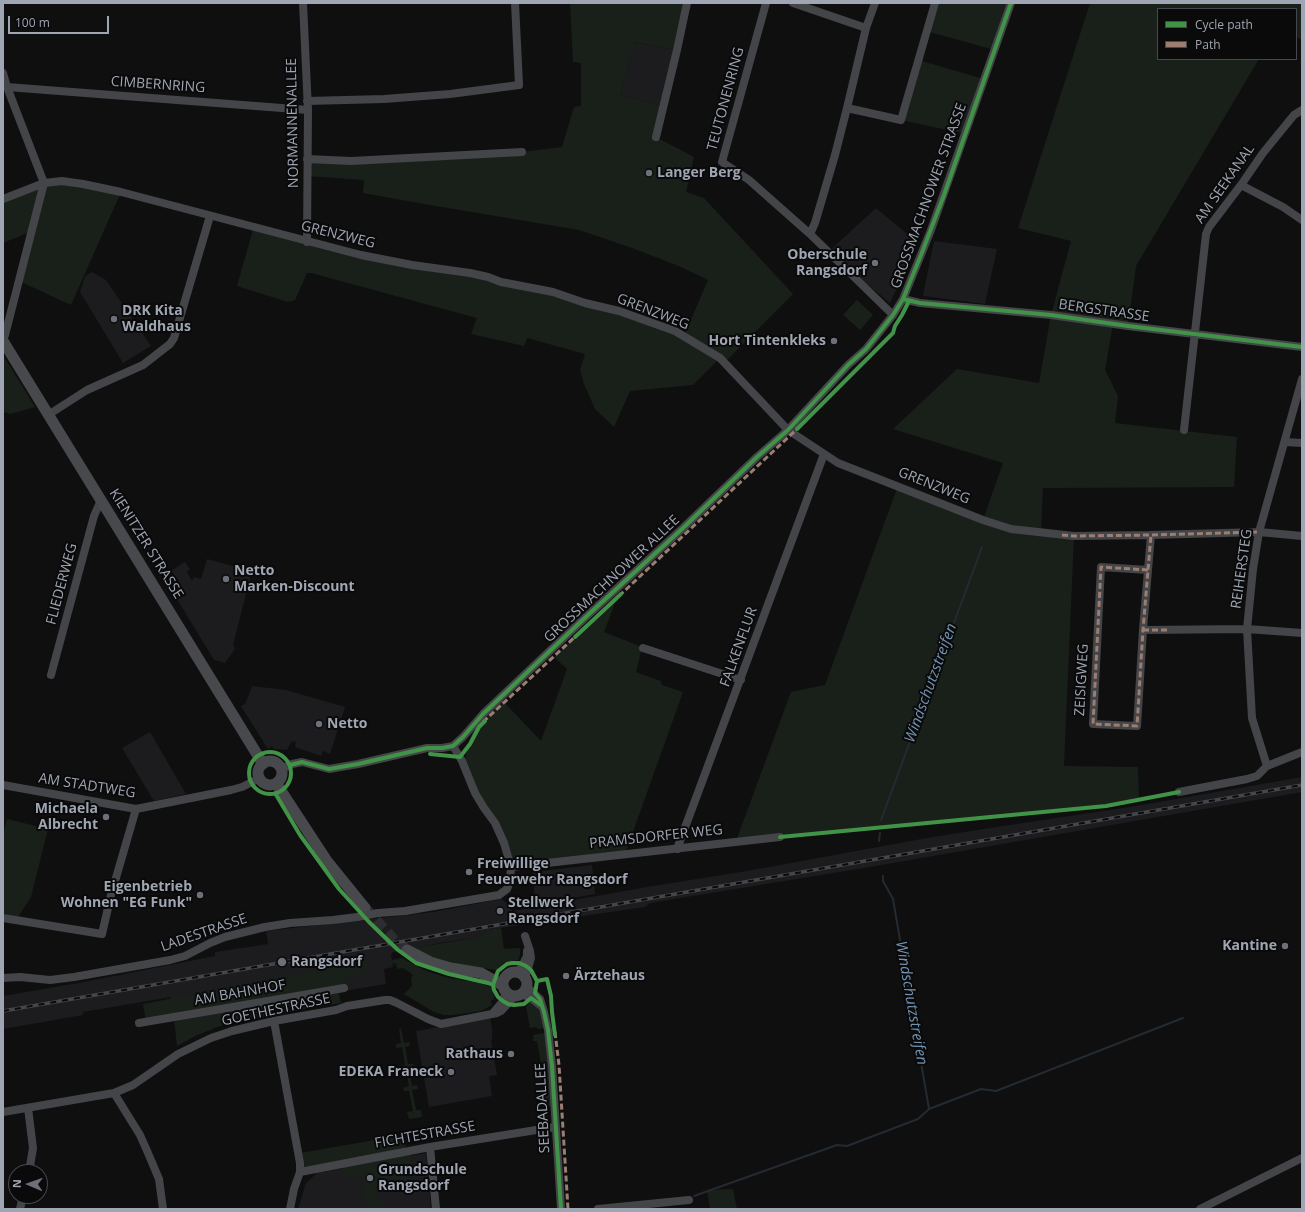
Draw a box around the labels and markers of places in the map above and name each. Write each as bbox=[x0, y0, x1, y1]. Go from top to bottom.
place label: Langer Berg bbox=[657, 165, 741, 181]
marker: Langer Berg bbox=[644, 168, 654, 178]
place label: Oberschule Rangsdorf bbox=[787, 247, 867, 280]
marker: Oberschule Rangsdorf bbox=[870, 258, 880, 268]
place label: DRK Kita Waldhaus bbox=[122, 303, 191, 336]
marker: DRK Kita Waldhaus bbox=[109, 314, 119, 324]
place label: Hort Tintenkleks bbox=[709, 333, 826, 349]
marker: Hort Tintenkleks bbox=[829, 336, 839, 346]
place label: Netto Marken-Discount bbox=[234, 563, 355, 596]
marker: Netto Marken-Discount bbox=[221, 574, 231, 584]
place label: Netto bbox=[327, 716, 367, 732]
marker: Netto bbox=[314, 719, 324, 729]
place label: Michaela Albrecht bbox=[35, 801, 98, 834]
marker: Michaela Albrecht bbox=[101, 812, 111, 822]
place label: Freiwillige Feuerwehr Rangsdorf bbox=[477, 856, 627, 888]
marker: Freiwillige Feuerwehr Rangsdorf bbox=[464, 867, 474, 877]
place label: Eigenbetrieb Wohnen "EG Funk" bbox=[61, 879, 192, 912]
marker: Eigenbetrieb Wohnen "EG Funk" bbox=[195, 890, 205, 900]
place label: Stellwerk Rangsdorf bbox=[508, 895, 579, 928]
marker: Stellwerk Rangsdorf bbox=[495, 906, 505, 916]
place label: Kantine bbox=[1222, 938, 1277, 954]
marker: Kantine bbox=[1280, 941, 1290, 951]
place label: Rangsdorf bbox=[291, 954, 362, 970]
marker: Rangsdorf bbox=[276, 956, 288, 968]
place label: Ärztehaus bbox=[574, 968, 645, 984]
marker: Ärztehaus bbox=[561, 971, 571, 981]
place label: Rathaus bbox=[445, 1046, 503, 1062]
marker: Rathaus bbox=[506, 1049, 516, 1059]
place label: EDEKA Franeck bbox=[339, 1064, 443, 1080]
marker: EDEKA Franeck bbox=[446, 1067, 456, 1077]
place label: Grundschule Rangsdorf bbox=[378, 1162, 467, 1194]
marker: Grundschule Rangsdorf bbox=[365, 1173, 375, 1183]

